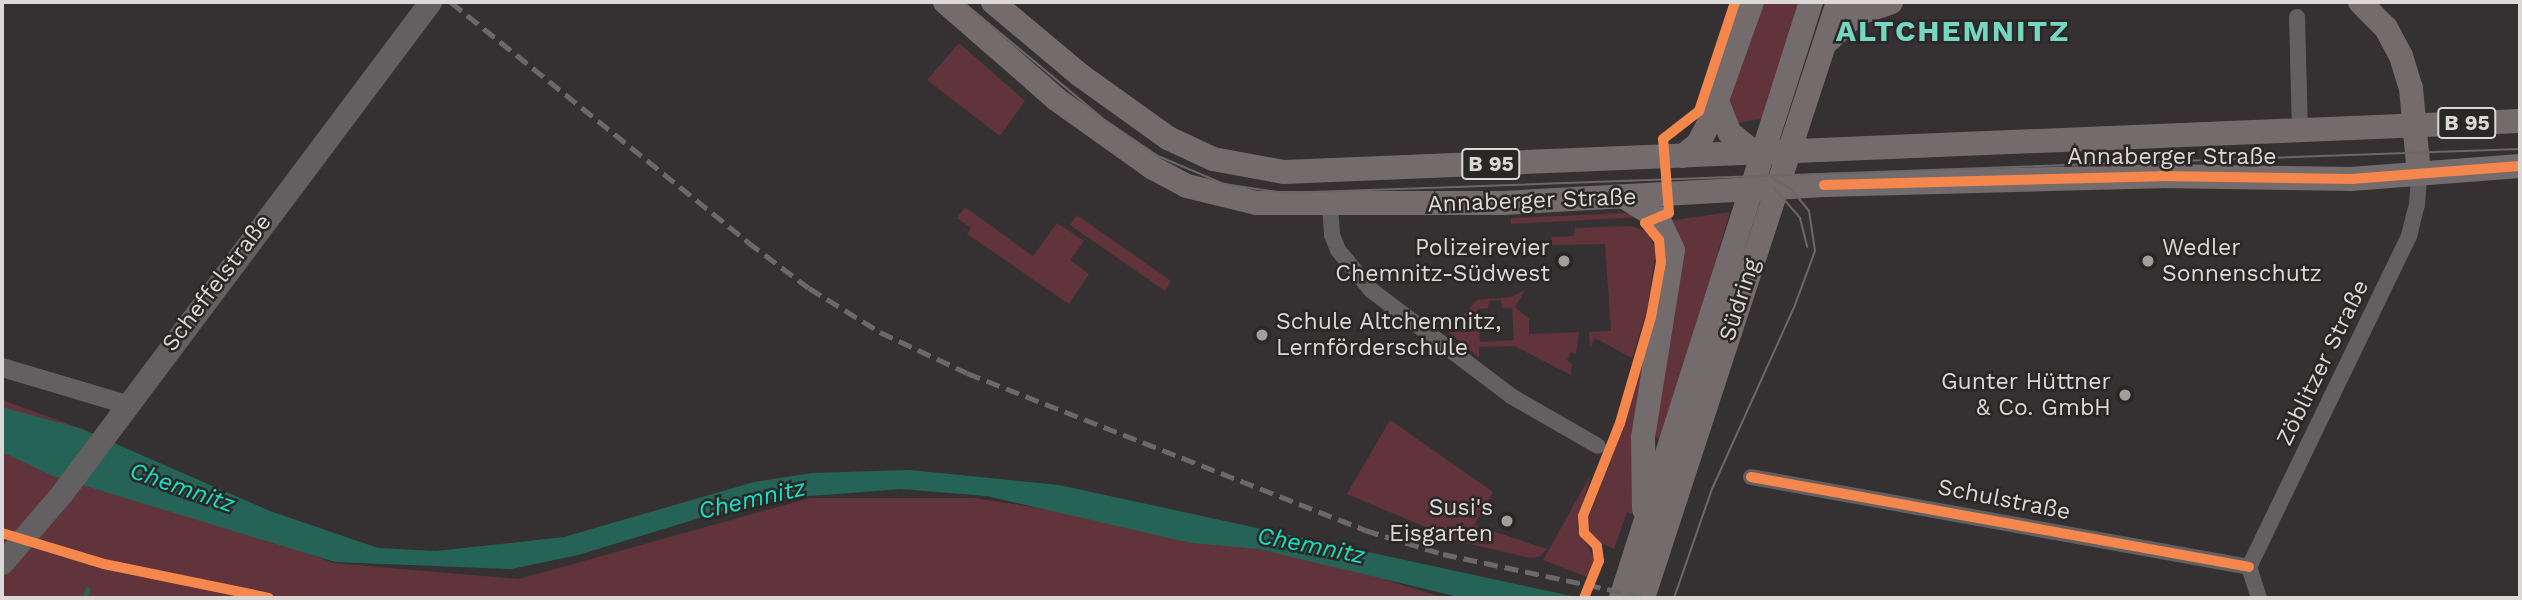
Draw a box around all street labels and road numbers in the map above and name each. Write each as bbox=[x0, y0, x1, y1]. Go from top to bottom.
road number: B 95 bbox=[2437, 106, 2497, 140]
street label: Annaberger Straße bbox=[2067, 143, 2277, 171]
road number: B 95 bbox=[1461, 146, 1521, 182]
street label: Annaberger Straße bbox=[1427, 184, 1637, 218]
street label: Scheffelstraße bbox=[157, 209, 277, 357]
street label: Südring bbox=[1714, 255, 1766, 345]
street label: Zöblitzer Straße bbox=[2271, 275, 2375, 451]
street label: Schulstraße bbox=[1935, 474, 2073, 526]

